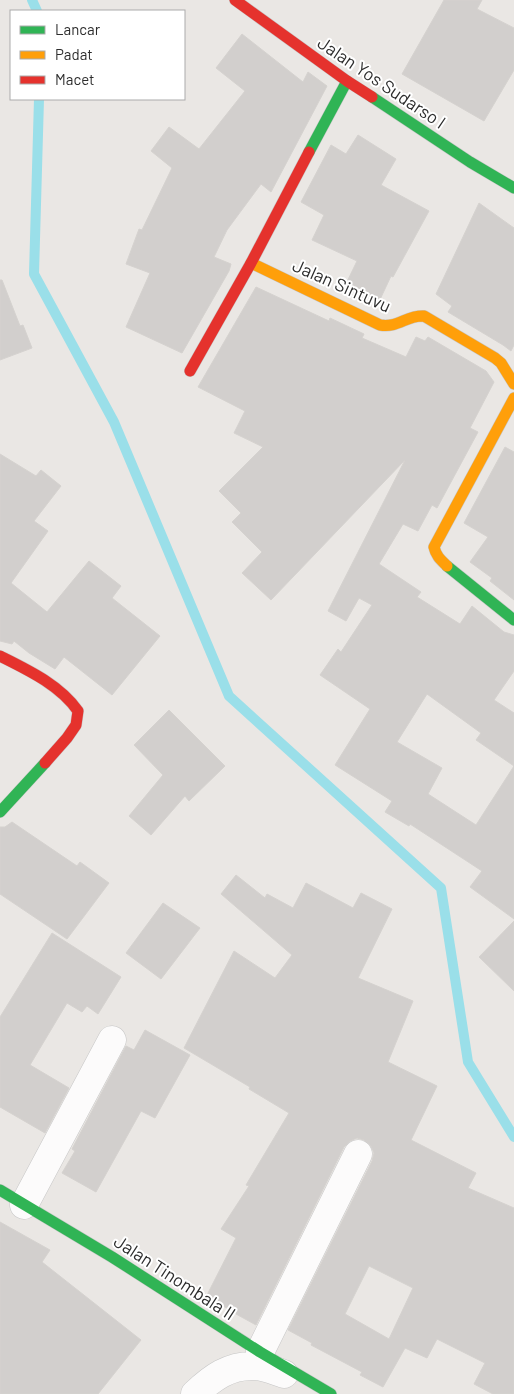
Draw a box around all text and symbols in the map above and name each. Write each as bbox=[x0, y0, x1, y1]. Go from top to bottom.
legend bbox=[10, 10, 185, 100]
text: Lancar bbox=[55, 20, 101, 38]
street label: Jalan Yos Sudarso I bbox=[314, 31, 450, 133]
text: Padat bbox=[55, 45, 93, 63]
text: Macet bbox=[55, 70, 95, 88]
street label: Jalan Sintuvu bbox=[289, 254, 395, 316]
street label: Jalan Tinombala II bbox=[110, 1230, 240, 1324]

